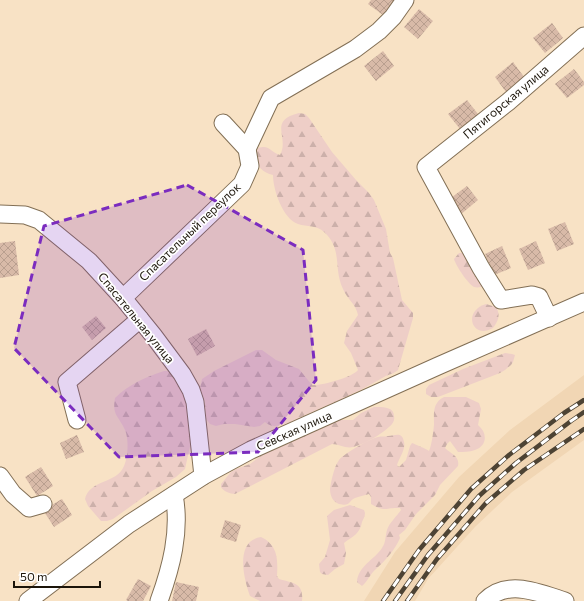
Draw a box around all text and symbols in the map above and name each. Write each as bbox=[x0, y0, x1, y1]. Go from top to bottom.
street label: Пятигорская улица bbox=[460, 61, 551, 141]
street label: Спасательный переулок bbox=[136, 179, 243, 283]
street label: Спасательная улица bbox=[96, 269, 178, 366]
street label: Севская улица bbox=[254, 407, 333, 453]
scale bar bbox=[14, 563, 100, 589]
text: 50 m bbox=[20, 569, 48, 583]

